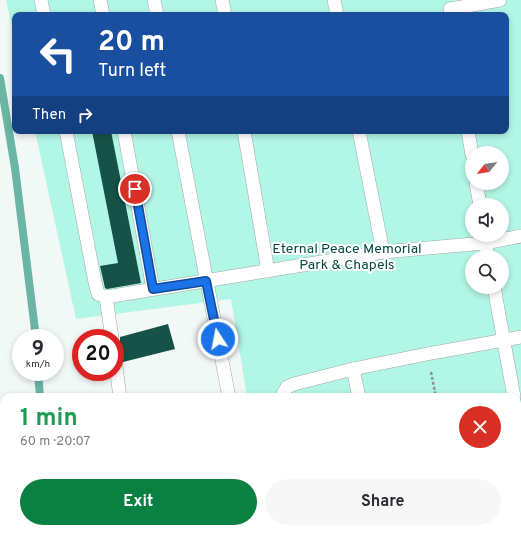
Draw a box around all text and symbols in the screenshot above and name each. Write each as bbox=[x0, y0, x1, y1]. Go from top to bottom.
text: 20 m bbox=[98, 25, 165, 61]
icon: left bbox=[32, 28, 84, 80]
text: Turn left bbox=[98, 60, 166, 83]
icon: right bbox=[74, 104, 96, 126]
text: Then bbox=[32, 106, 66, 125]
north arrow bbox=[465, 146, 509, 190]
map controls bbox=[465, 146, 509, 294]
pin bbox=[118, 172, 152, 206]
icon: arrive bbox=[124, 178, 146, 200]
button: sound bbox=[465, 198, 509, 242]
park label: Eternal Peace Memorial Park & Chapels bbox=[272, 241, 422, 274]
button: search bbox=[465, 250, 509, 294]
position arrow bbox=[197, 318, 239, 360]
speed limit sign: 20 bbox=[72, 329, 124, 381]
text: 9 bbox=[32, 337, 44, 363]
text: km/h bbox=[26, 358, 50, 371]
text: 1 min bbox=[20, 404, 78, 434]
button: close bbox=[459, 406, 501, 448]
text: 60 m · 20:07 bbox=[20, 434, 90, 450]
button: Exit bbox=[20, 479, 257, 525]
button: Share bbox=[265, 479, 501, 525]

